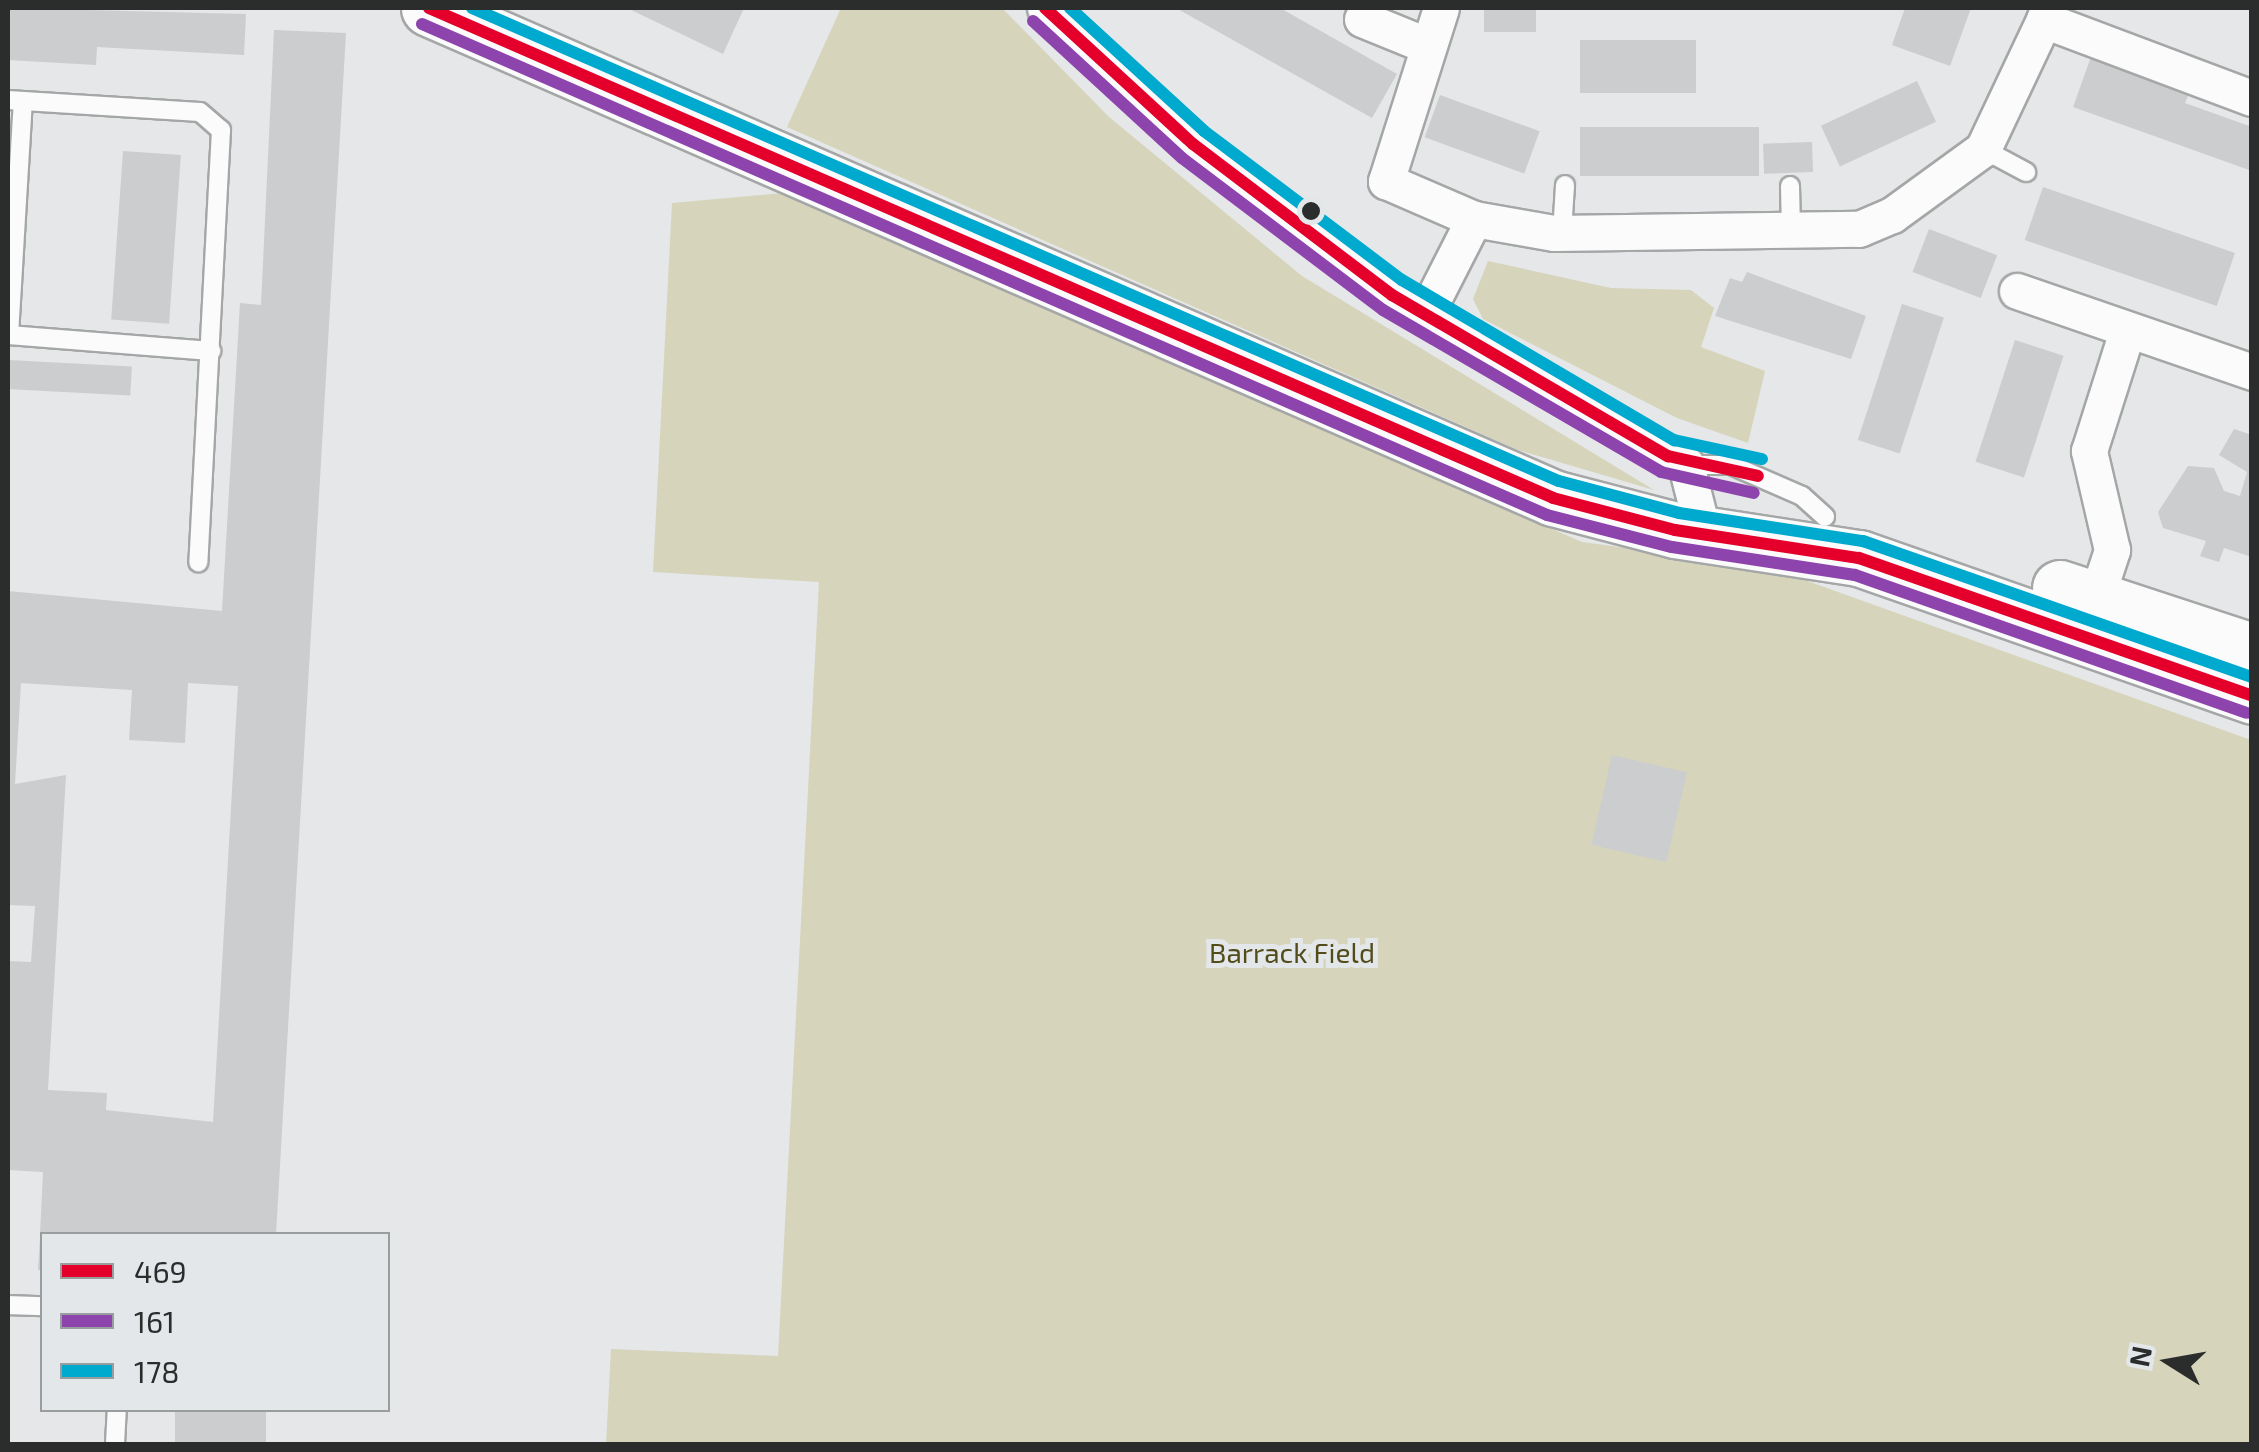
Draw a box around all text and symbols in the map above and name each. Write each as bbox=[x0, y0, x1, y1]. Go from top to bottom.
unlabelled marker bbox=[1301, 201, 1321, 221]
park label: Barrack Field bbox=[1209, 935, 1375, 969]
legend bbox=[40, 1232, 390, 1412]
text: 469 bbox=[134, 1253, 187, 1289]
text: 161 bbox=[134, 1303, 175, 1339]
north arrow bbox=[2119, 1312, 2219, 1412]
text: N bbox=[2121, 1343, 2158, 1369]
text: 178 bbox=[134, 1353, 180, 1389]

